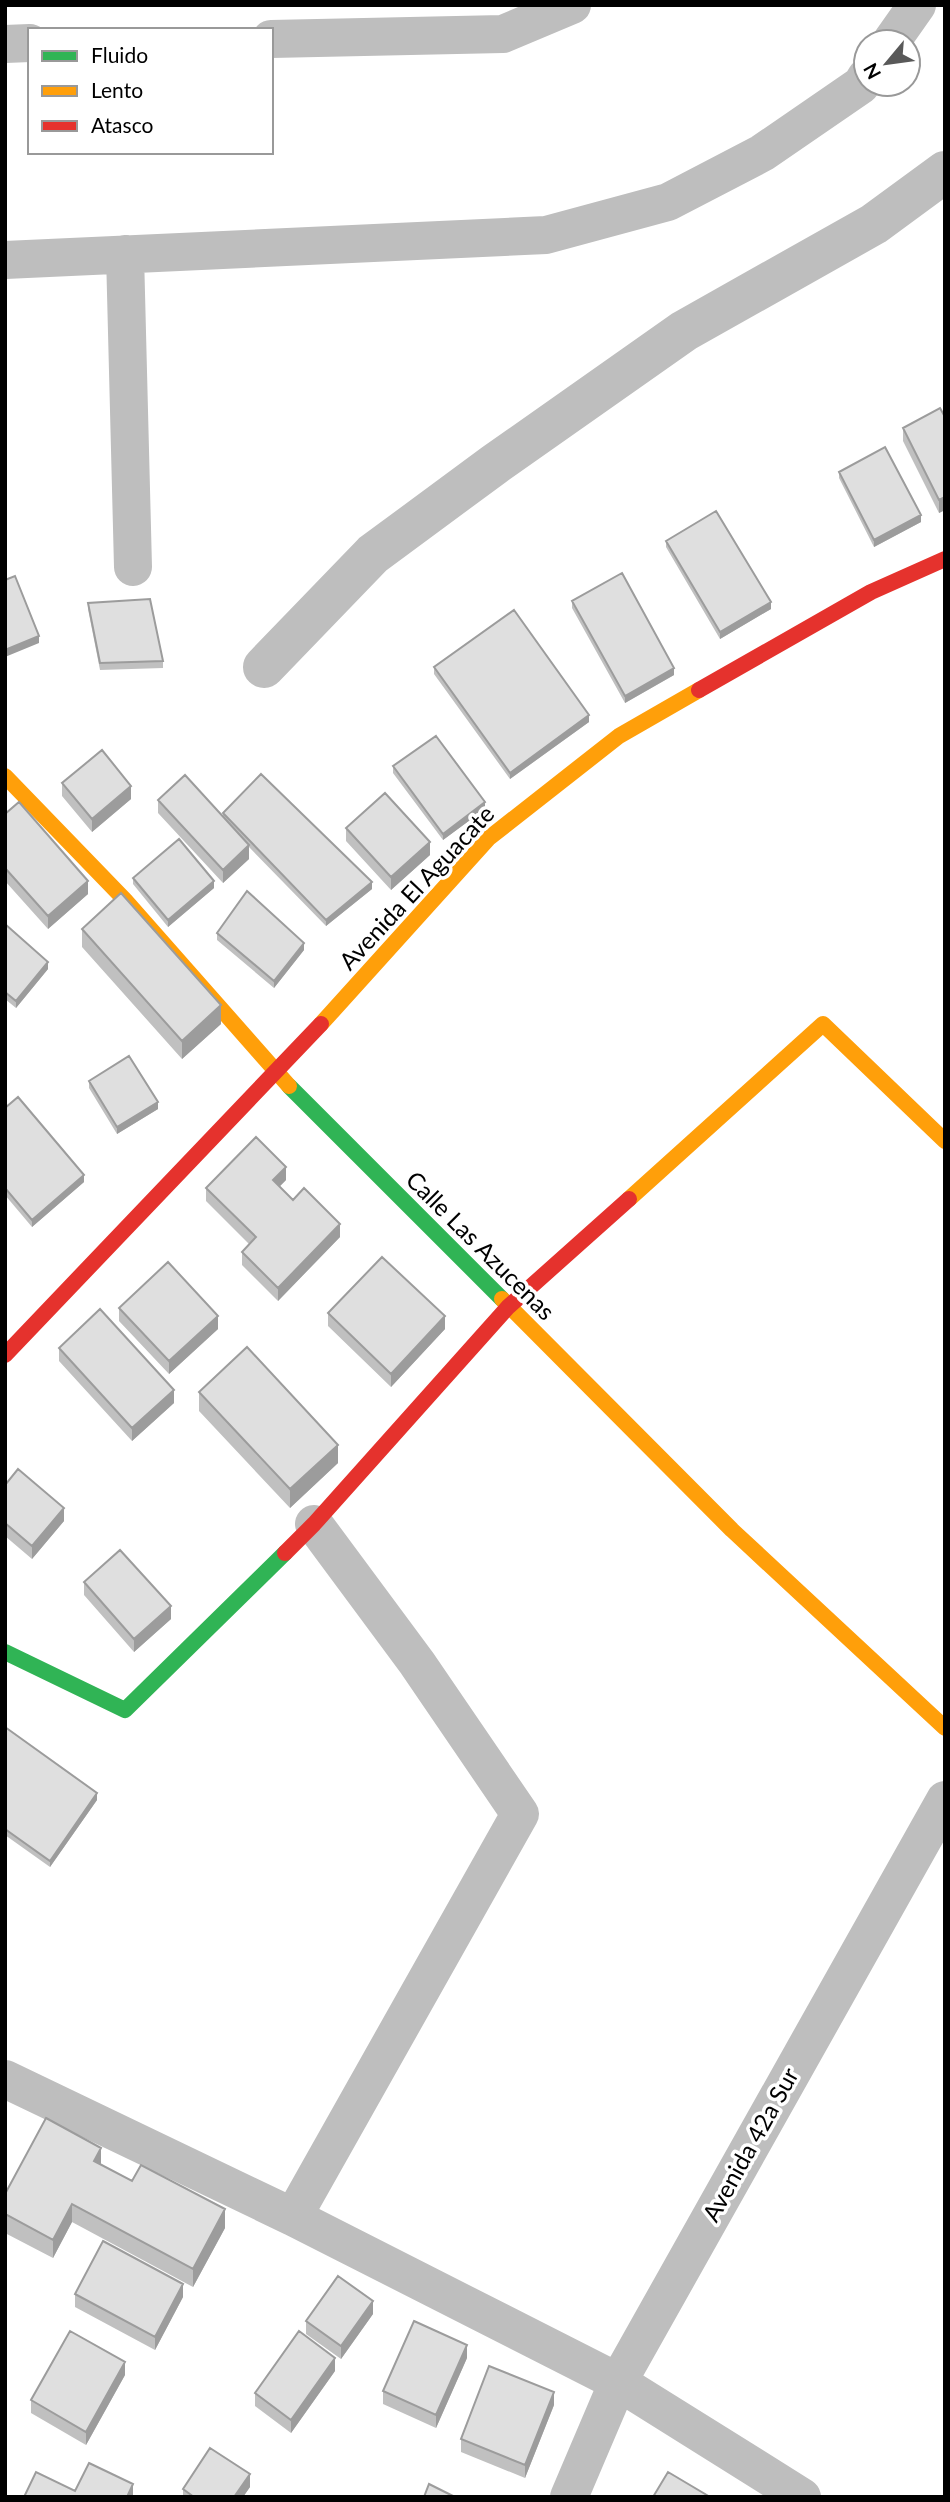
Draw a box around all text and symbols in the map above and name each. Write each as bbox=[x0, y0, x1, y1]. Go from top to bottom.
legend bbox=[28, 28, 273, 154]
north arrow bbox=[852, 28, 922, 98]
text: Fluido bbox=[91, 42, 148, 67]
text: N bbox=[858, 60, 885, 83]
text: Lento bbox=[91, 77, 143, 102]
text: Atasco bbox=[91, 112, 153, 137]
street label: Avenida El Aguacate bbox=[332, 799, 499, 975]
street label: Calle Las Azucenas bbox=[401, 1165, 561, 1325]
street label: Avenida 42a Sur bbox=[695, 2062, 804, 2226]

